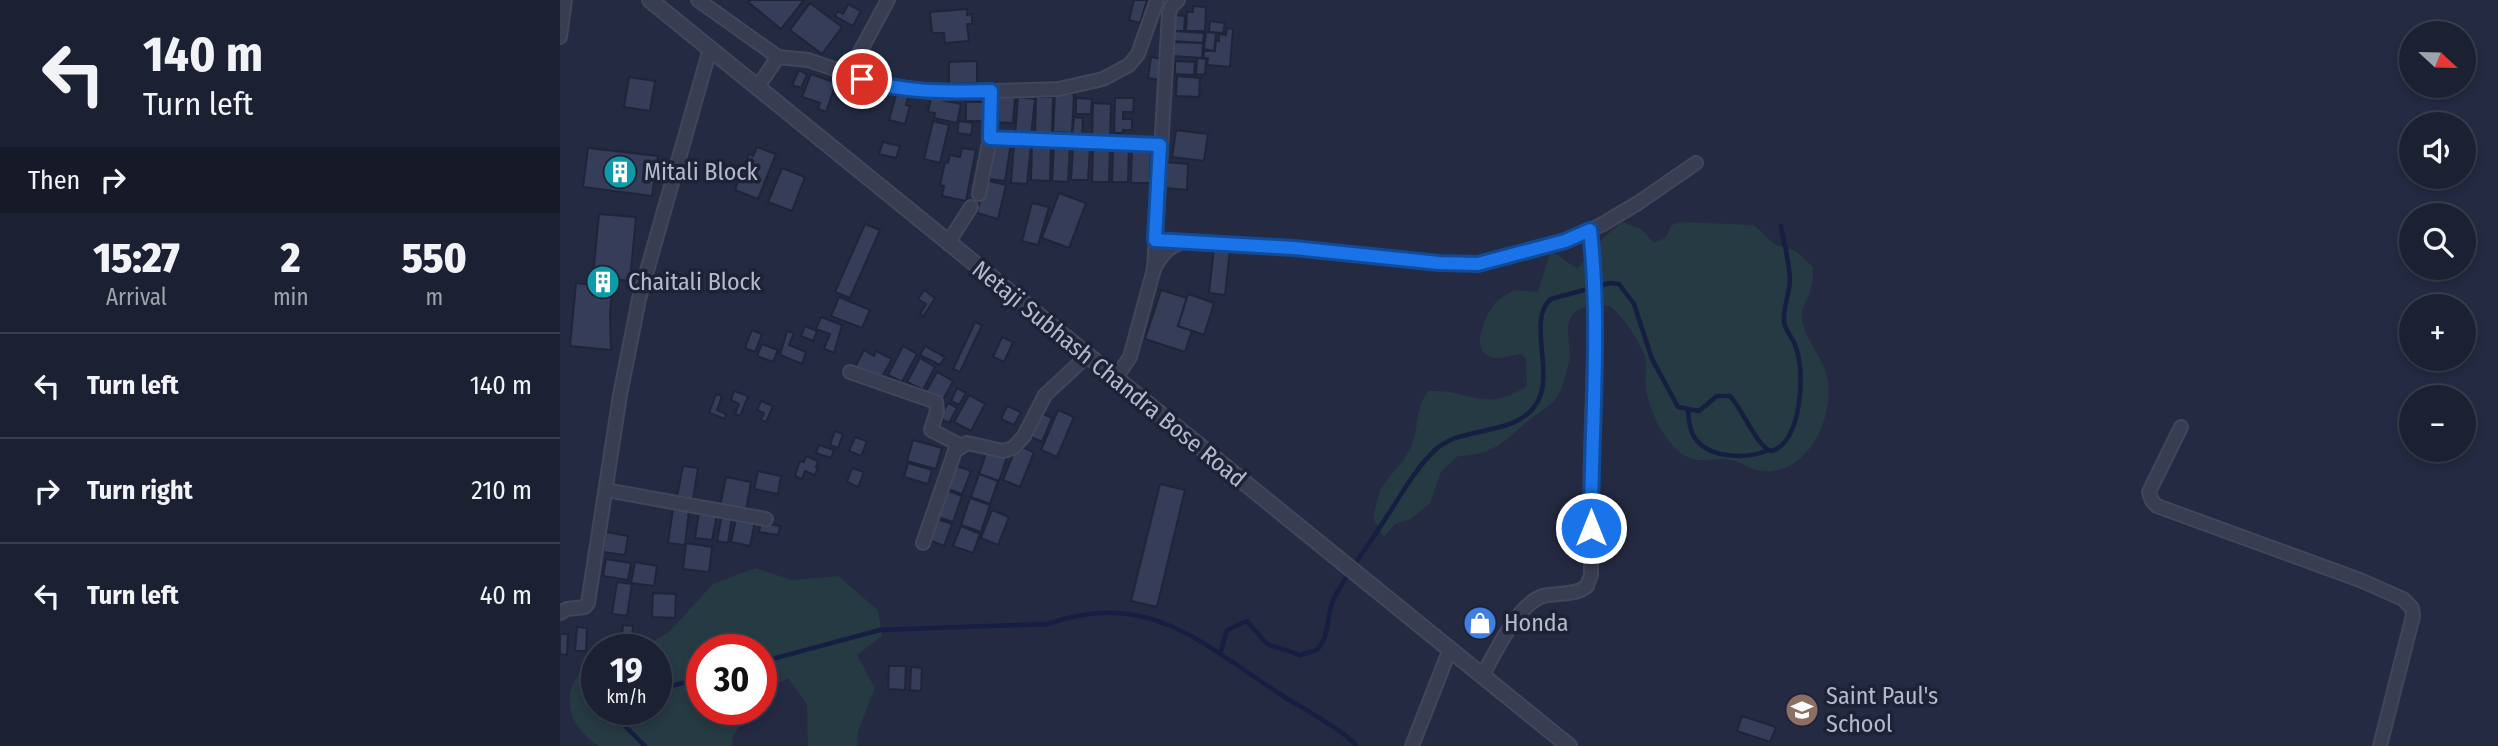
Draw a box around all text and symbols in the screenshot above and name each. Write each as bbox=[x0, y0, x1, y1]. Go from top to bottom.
north arrow bbox=[2399, 21, 2476, 98]
map controls bbox=[2399, 21, 2476, 462]
text: 140 m bbox=[143, 25, 263, 84]
icon: left bbox=[28, 28, 119, 119]
pin bbox=[832, 49, 892, 109]
icon: arrive bbox=[843, 60, 881, 98]
text: Turn left bbox=[143, 85, 253, 123]
button: sound bbox=[2399, 112, 2476, 189]
building icon: Mitali Block bbox=[601, 153, 639, 191]
place label: Mitali Block bbox=[644, 158, 759, 186]
icon: right bbox=[94, 161, 132, 199]
text: Then bbox=[28, 165, 80, 196]
button: search bbox=[2399, 203, 2476, 280]
text: 15:27 bbox=[93, 233, 180, 283]
text: 2 bbox=[281, 233, 301, 283]
text: 550 bbox=[402, 233, 467, 283]
street label: Netaji Subhash Chandra Bose Road bbox=[967, 255, 1251, 493]
building icon: Chaitali Block bbox=[584, 263, 622, 301]
place label: Chaitali Block bbox=[628, 268, 762, 296]
text: Arrival bbox=[106, 283, 167, 311]
text: min bbox=[273, 283, 309, 311]
text: m bbox=[425, 283, 443, 311]
button: + bbox=[2399, 294, 2476, 371]
icon: left bbox=[28, 367, 66, 405]
text: Turn left bbox=[87, 370, 179, 401]
text: 140 m bbox=[470, 370, 532, 401]
button: − bbox=[2399, 385, 2476, 462]
icon: right bbox=[28, 472, 66, 510]
text: Turn right bbox=[87, 475, 193, 506]
text: 210 m bbox=[471, 475, 532, 506]
position arrow bbox=[1554, 491, 1628, 565]
icon: left bbox=[28, 577, 66, 615]
text: Turn left bbox=[87, 580, 179, 611]
text: 40 m bbox=[480, 580, 532, 611]
shop icon: Honda bbox=[1461, 604, 1499, 642]
place label: Honda bbox=[1504, 609, 1568, 637]
speed limit sign: 30 bbox=[686, 634, 777, 725]
text: 19 bbox=[610, 649, 643, 691]
place label: Saint Paul's School bbox=[1826, 682, 1938, 738]
text: km/h bbox=[606, 686, 647, 708]
school or university icon: Saint Paul's School bbox=[1783, 691, 1821, 729]

